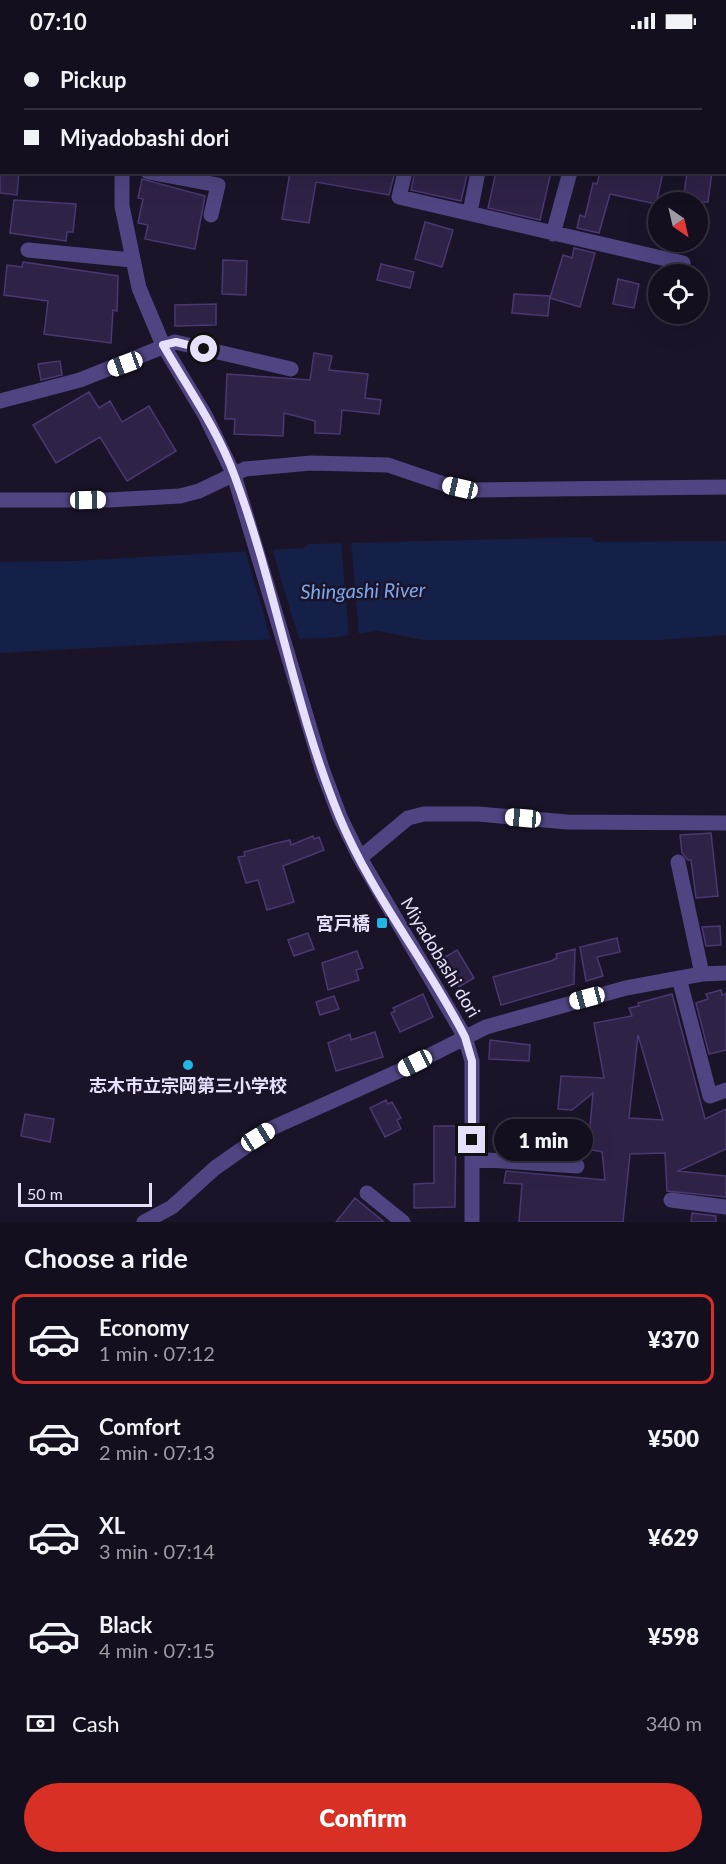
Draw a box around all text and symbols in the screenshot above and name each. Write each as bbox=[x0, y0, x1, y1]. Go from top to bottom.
text: 07:10 bbox=[30, 8, 87, 35]
text: Pickup bbox=[60, 66, 126, 93]
text: Miyadobashi dori bbox=[60, 124, 229, 151]
north arrow bbox=[648, 192, 708, 252]
map controls bbox=[648, 192, 708, 324]
button: locate bbox=[648, 264, 708, 324]
route start bbox=[190, 335, 217, 362]
car bbox=[105, 349, 145, 379]
car bbox=[440, 475, 480, 501]
car bbox=[70, 491, 106, 509]
water label: Shingashi River bbox=[300, 577, 427, 603]
car bbox=[504, 807, 542, 829]
street label: Miyadobashi dori bbox=[397, 893, 485, 1021]
place label: 宮戸橋 bbox=[316, 912, 370, 934]
marker: 宮戸橋 bbox=[375, 916, 389, 930]
car bbox=[567, 985, 607, 1011]
car bbox=[395, 1047, 435, 1079]
marker: 志木市立宗岡第三小学校 bbox=[181, 1058, 195, 1072]
place label: 志木市立宗岡第三小学校 bbox=[89, 1074, 287, 1096]
callout: 1 min bbox=[493, 1119, 592, 1161]
car bbox=[238, 1120, 278, 1154]
route end bbox=[458, 1126, 485, 1153]
text: 1 min bbox=[519, 1128, 568, 1152]
scale bar bbox=[18, 1180, 152, 1208]
text: 50 m bbox=[27, 1184, 63, 1203]
text: Choose a ride bbox=[24, 1241, 188, 1274]
icon: car bbox=[27, 1312, 81, 1366]
text: Economy bbox=[99, 1314, 189, 1341]
text: ¥370 bbox=[648, 1326, 699, 1353]
text: 1 min · 07:12 bbox=[99, 1341, 215, 1365]
icon: car bbox=[27, 1411, 81, 1465]
text: Comfort bbox=[99, 1413, 181, 1440]
text: ¥500 bbox=[648, 1425, 699, 1452]
text: 2 min · 07:13 bbox=[99, 1440, 215, 1464]
icon: car bbox=[27, 1510, 81, 1564]
text: XL bbox=[99, 1512, 125, 1539]
text: ¥629 bbox=[648, 1524, 699, 1551]
text: 3 min · 07:14 bbox=[99, 1539, 215, 1563]
icon: car bbox=[27, 1609, 81, 1663]
text: Black bbox=[99, 1611, 152, 1638]
text: ¥598 bbox=[648, 1623, 699, 1650]
text: 4 min · 07:15 bbox=[99, 1638, 215, 1662]
icon: cash bbox=[24, 1707, 57, 1740]
text: Cash bbox=[72, 1710, 119, 1737]
text: 340 m bbox=[646, 1711, 702, 1735]
button: Confirm bbox=[24, 1783, 702, 1852]

